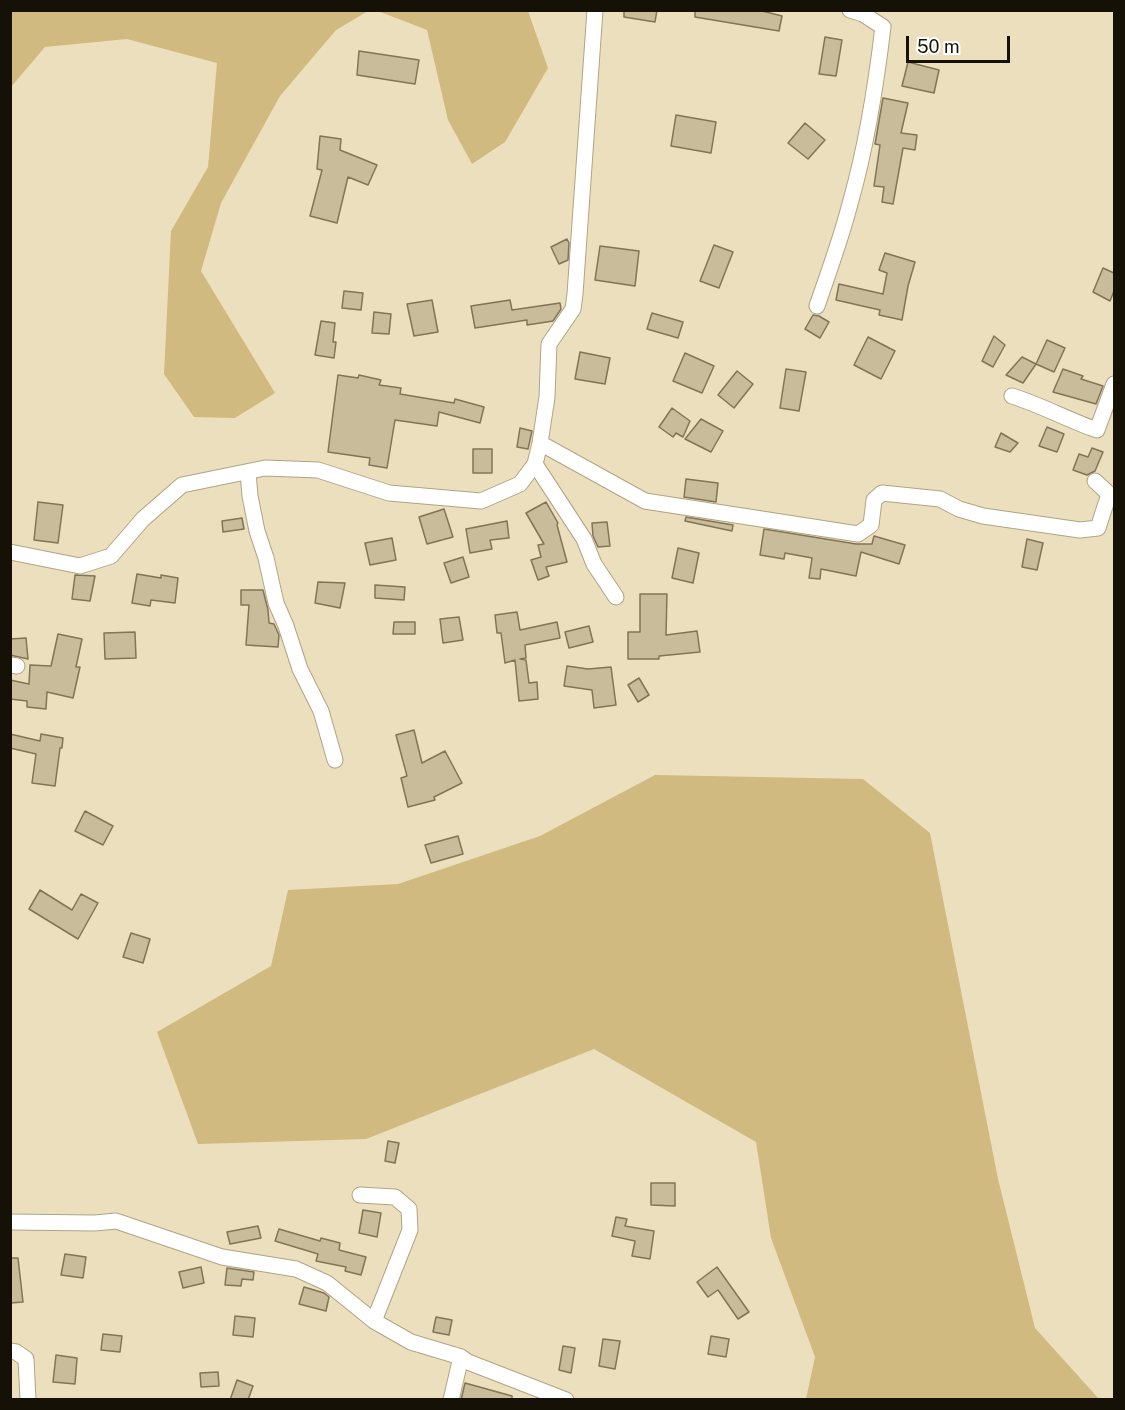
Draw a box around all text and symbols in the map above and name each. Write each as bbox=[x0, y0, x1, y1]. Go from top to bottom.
scale bar bbox=[909, 24, 1012, 62]
text: 50 m bbox=[917, 36, 960, 57]

